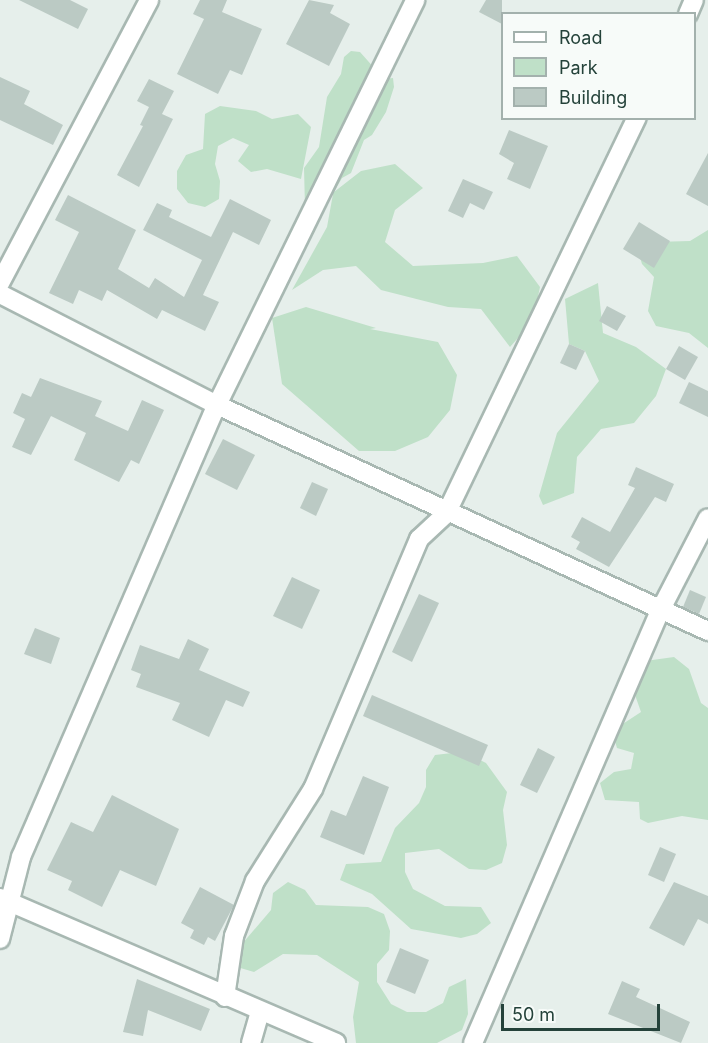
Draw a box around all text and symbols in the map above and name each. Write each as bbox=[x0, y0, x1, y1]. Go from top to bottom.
legend bbox=[501, 12, 696, 120]
text: Road bbox=[559, 27, 602, 48]
text: Park bbox=[559, 57, 598, 78]
text: Building bbox=[559, 87, 627, 108]
scale bar bbox=[504, 992, 663, 1030]
text: 50 m bbox=[512, 1004, 555, 1025]

